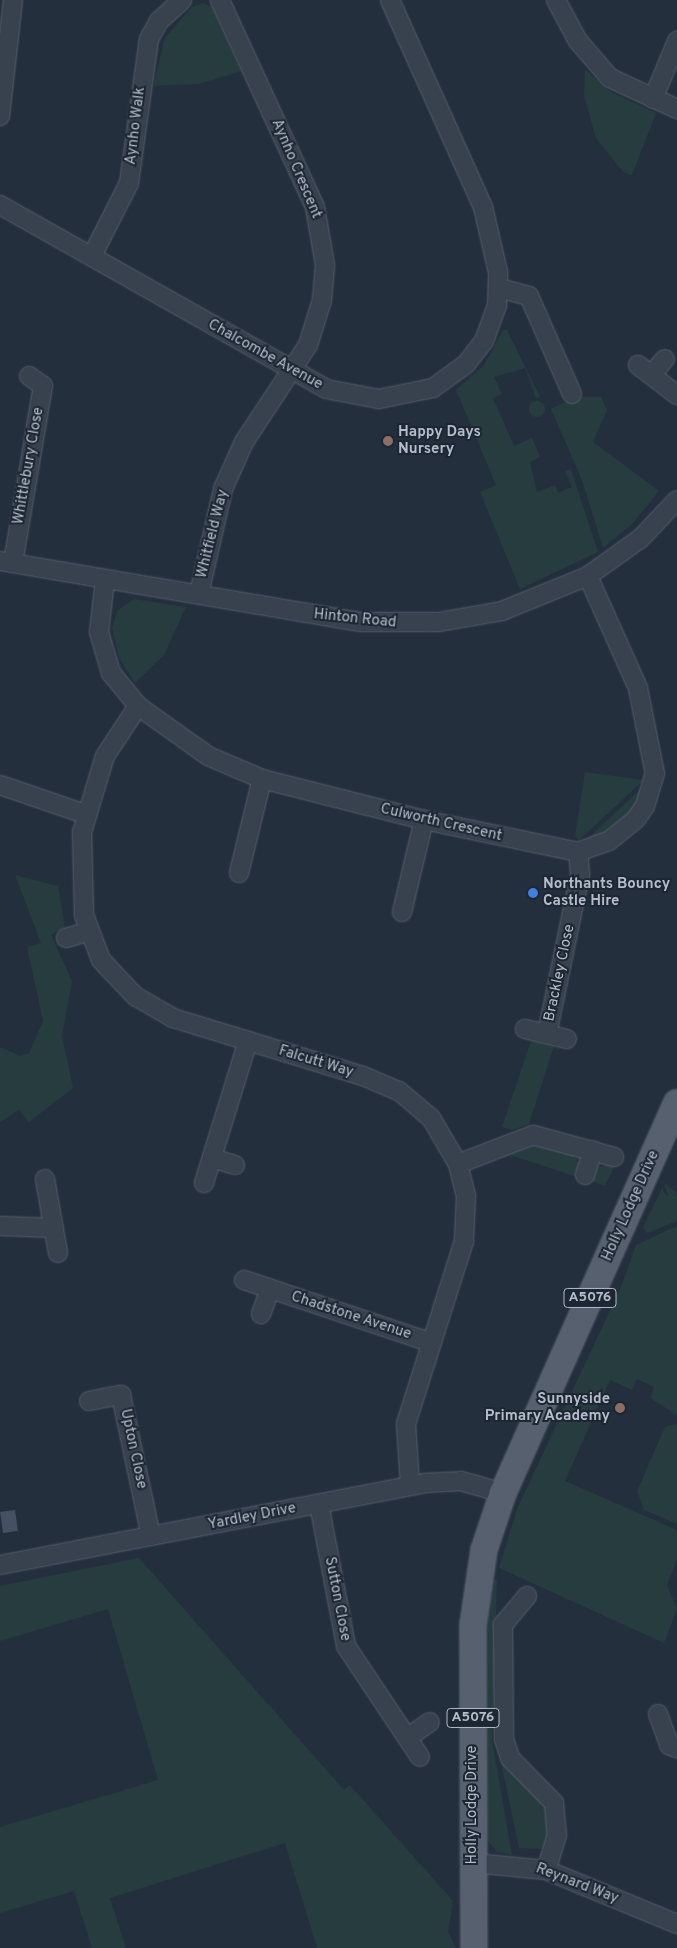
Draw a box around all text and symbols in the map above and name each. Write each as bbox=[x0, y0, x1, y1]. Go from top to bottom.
street label: Aynho Walk bbox=[122, 86, 150, 166]
street label: Aynho Crescent bbox=[267, 117, 325, 221]
street label: Chalcombe Avenue bbox=[204, 316, 326, 394]
street label: Whittlebury Close bbox=[10, 406, 48, 526]
place label: Happy Days Nursery bbox=[398, 423, 481, 458]
marker: Happy Days Nursery bbox=[382, 435, 394, 447]
street label: Whitfield Way bbox=[193, 488, 233, 580]
street label: Hinton Road bbox=[313, 606, 397, 632]
street label: Culworth Crescent bbox=[379, 800, 503, 846]
place label: Northants Bouncy Castle Hire bbox=[543, 875, 670, 910]
marker: Northants Bouncy Castle Hire bbox=[527, 887, 539, 899]
street label: Brackley Close bbox=[541, 923, 579, 1023]
street label: Falcutt Way bbox=[276, 1042, 356, 1082]
street label: Holly Lodge Drive bbox=[599, 1148, 663, 1264]
road number: A5076 bbox=[562, 1286, 618, 1310]
street label: Chadstone Avenue bbox=[288, 1288, 414, 1344]
place label: Sunnyside Primary Academy bbox=[484, 1390, 610, 1425]
marker: Sunnyside Primary Academy bbox=[614, 1402, 626, 1414]
street label: Upton Close bbox=[116, 1407, 150, 1491]
street label: Yardley Drive bbox=[206, 1500, 298, 1534]
street label: Sutton Close bbox=[320, 1555, 354, 1643]
road number: A5076 bbox=[446, 1706, 500, 1730]
street label: Holly Lodge Drive bbox=[464, 1745, 482, 1865]
street label: Reynard Way bbox=[533, 1860, 621, 1908]

